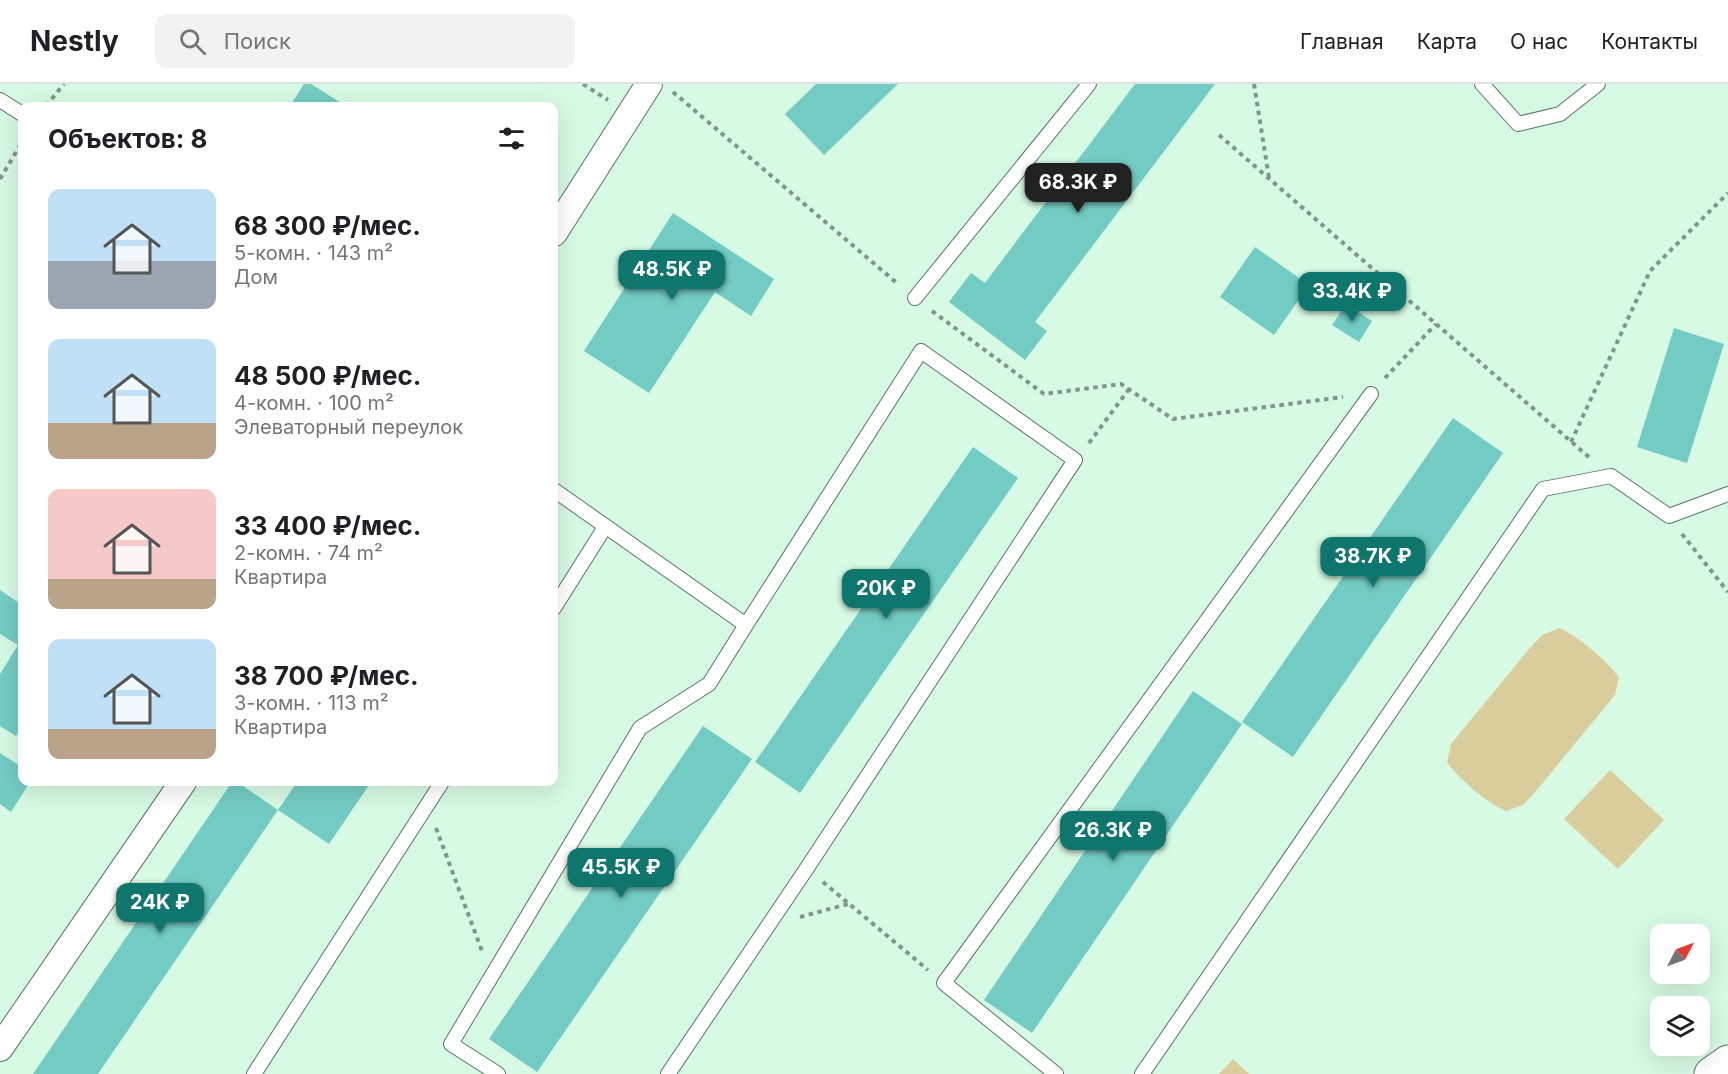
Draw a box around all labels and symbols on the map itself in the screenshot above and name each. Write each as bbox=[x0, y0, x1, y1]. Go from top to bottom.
pin: 68.3K ₽ bbox=[1023, 163, 1133, 214]
pin: 48.5K ₽ bbox=[617, 250, 727, 301]
pin: 33.4K ₽ bbox=[1297, 272, 1407, 323]
pin: 38.7K ₽ bbox=[1318, 537, 1428, 588]
pin: 20K ₽ bbox=[844, 569, 928, 620]
pin: 26.3K ₽ bbox=[1058, 811, 1168, 862]
pin: 45.5K ₽ bbox=[566, 848, 676, 899]
pin: 24K ₽ bbox=[118, 883, 202, 934]
north arrow bbox=[1650, 924, 1710, 984]

